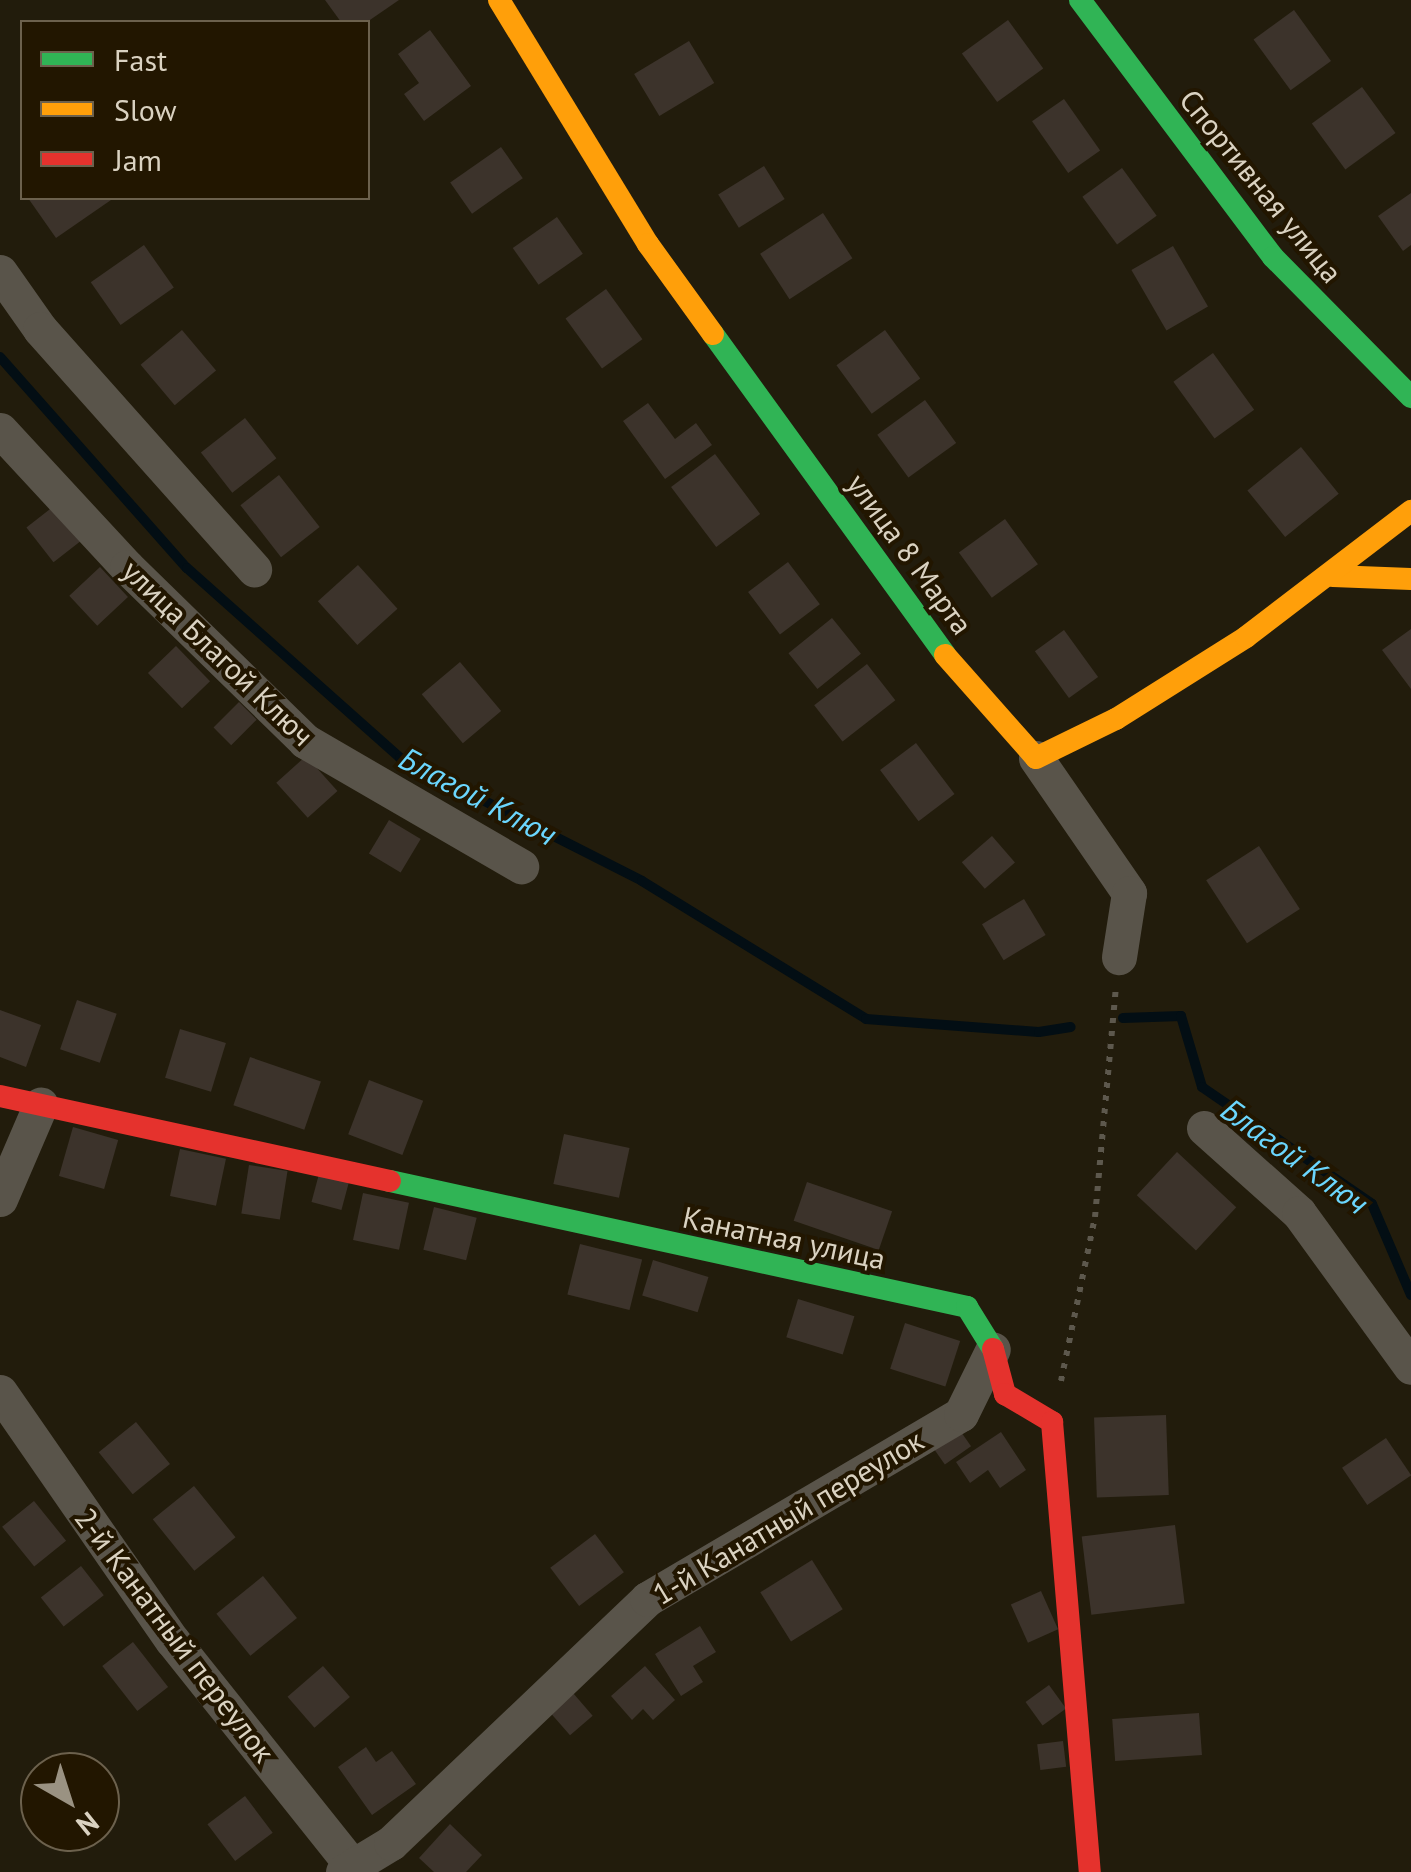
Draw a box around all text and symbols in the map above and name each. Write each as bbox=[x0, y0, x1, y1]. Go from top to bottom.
legend bbox=[20, 20, 370, 200]
text: Fast bbox=[114, 40, 167, 79]
street label: Спортивная улица bbox=[1172, 82, 1350, 290]
text: Slow bbox=[114, 90, 177, 129]
text: Jam bbox=[114, 140, 162, 179]
street label: улица 8 Марта bbox=[840, 467, 980, 641]
street label: улица Благой Ключ bbox=[115, 553, 321, 753]
water label: Благой Ключ bbox=[393, 739, 563, 853]
water label: Благой Ключ bbox=[1214, 1090, 1376, 1222]
street label: Канатная улица bbox=[680, 1199, 888, 1277]
street label: 1-й Канатный переулок bbox=[646, 1422, 930, 1612]
street label: 2-й Канатный переулок bbox=[68, 1501, 282, 1769]
north arrow bbox=[20, 1752, 120, 1852]
text: N bbox=[69, 1804, 107, 1844]

